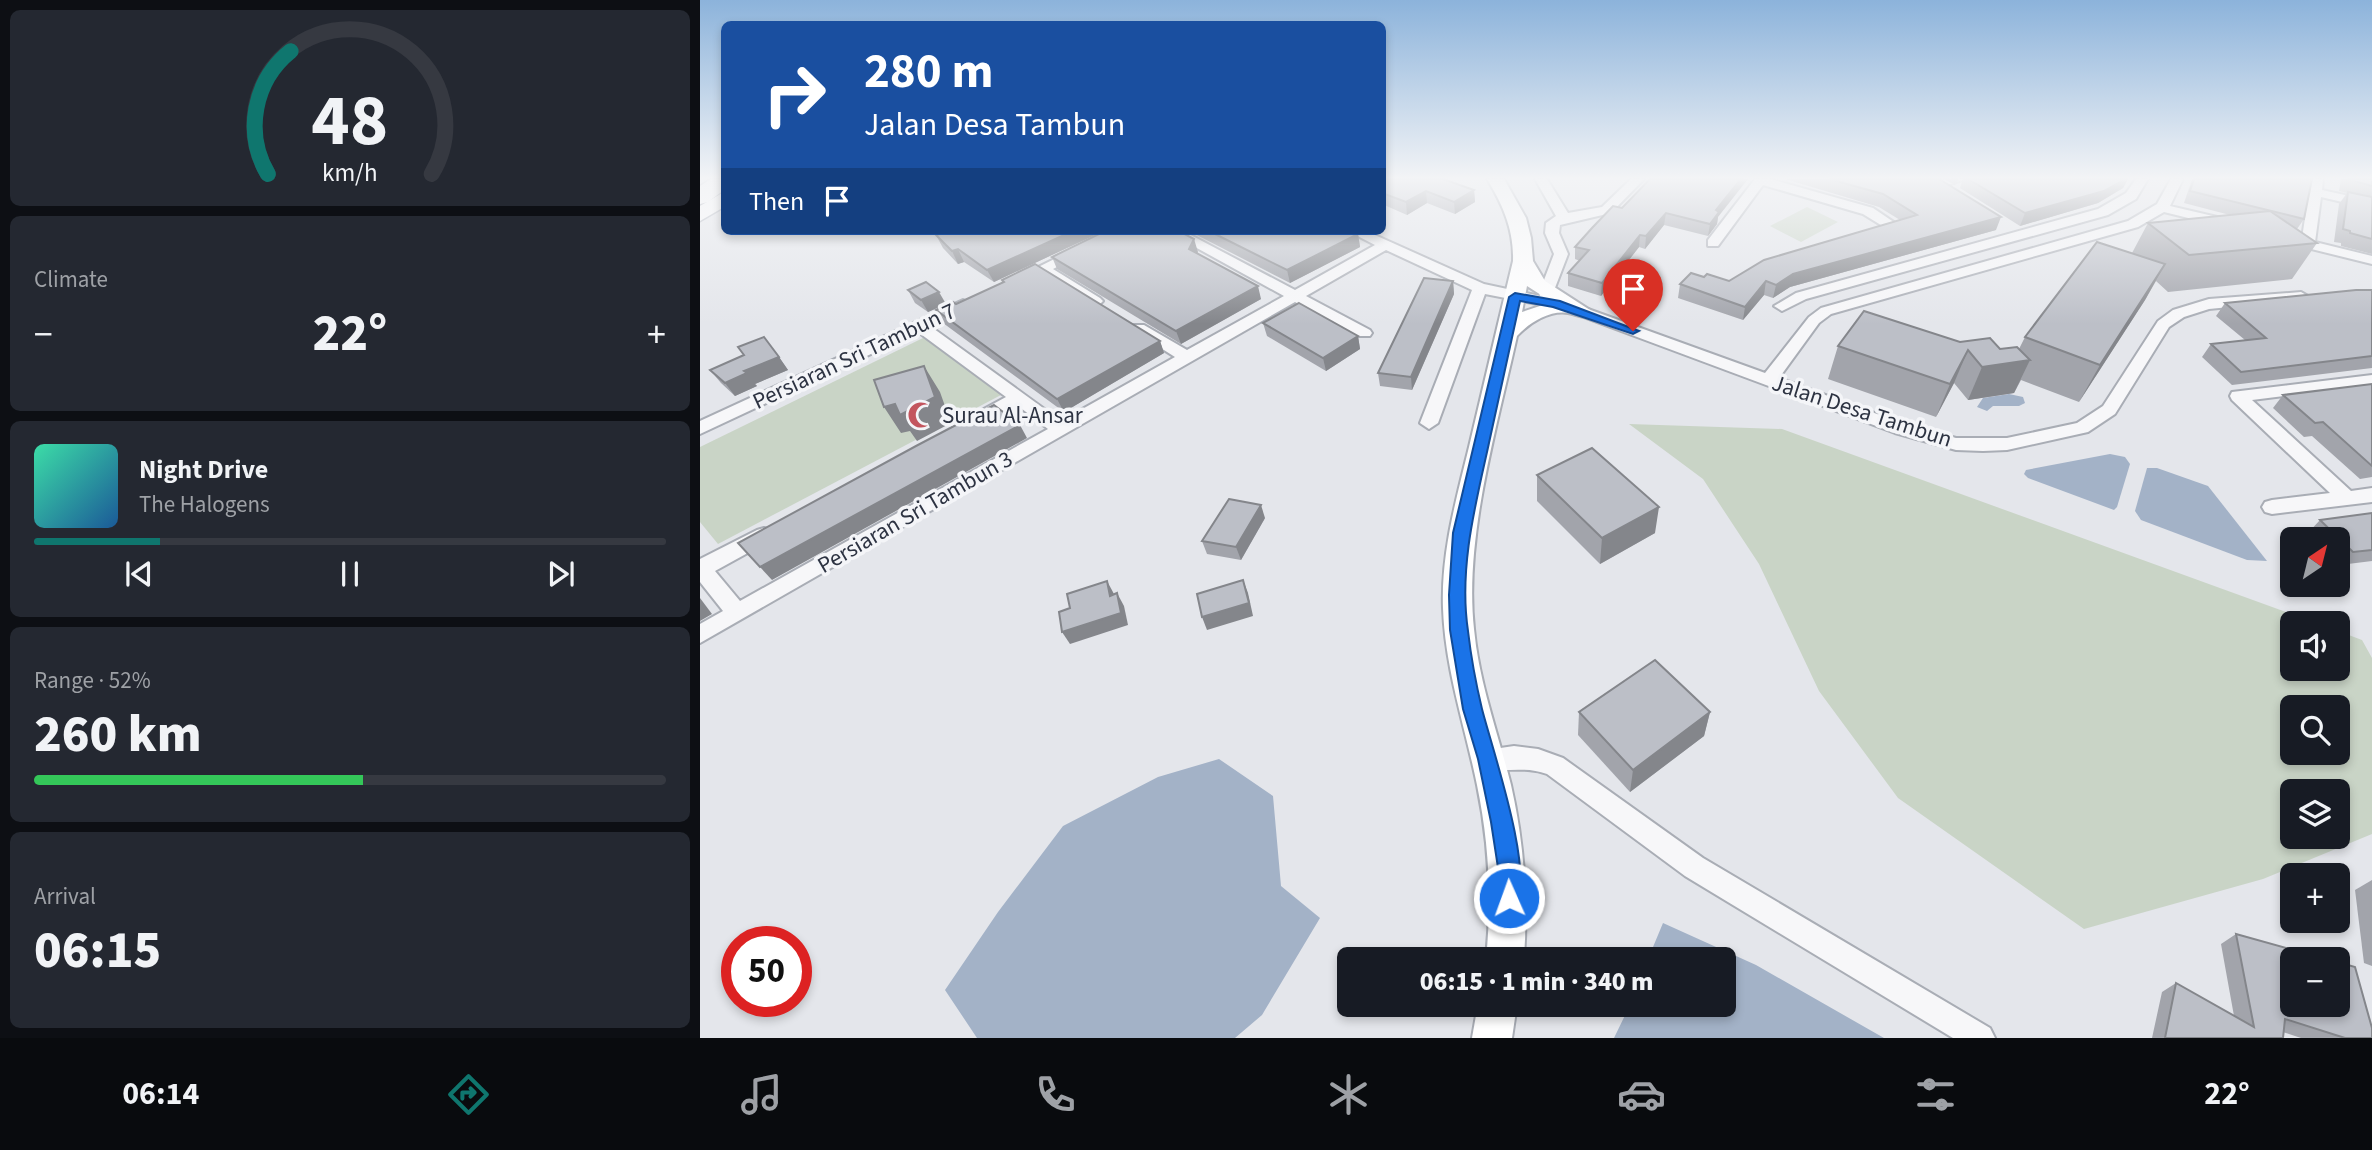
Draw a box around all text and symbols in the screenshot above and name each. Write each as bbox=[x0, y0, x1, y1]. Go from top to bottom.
text: 280 m bbox=[864, 37, 993, 107]
icon: right bbox=[749, 49, 840, 140]
text: 48 bbox=[312, 69, 388, 173]
text: Jalan Desa Tambun bbox=[864, 102, 1125, 148]
text: km/h bbox=[322, 155, 378, 191]
icon: arrive bbox=[818, 182, 856, 220]
text: Then bbox=[749, 183, 804, 220]
pin bbox=[1603, 259, 1663, 331]
text: Climate bbox=[34, 263, 108, 296]
icon: arrive bbox=[1614, 270, 1652, 308]
street label: Persiaran Sri Tambun 7 bbox=[747, 294, 961, 418]
text: 22° bbox=[313, 297, 387, 371]
text: − bbox=[34, 308, 53, 362]
text: + bbox=[647, 308, 666, 362]
street label: Jalan Desa Tambun bbox=[1768, 366, 1956, 456]
place label: Surau Al-Ansar bbox=[942, 399, 1084, 432]
mosque icon: Surau Al-Ansar bbox=[906, 400, 936, 430]
street label: Persiaran Sri Tambun 3 bbox=[811, 443, 1019, 581]
text: Night Drive bbox=[139, 451, 268, 488]
text: The Halogens bbox=[139, 488, 270, 521]
north arrow bbox=[2280, 527, 2350, 597]
map controls bbox=[2280, 527, 2350, 1017]
icon: previous bbox=[120, 555, 158, 593]
icon: pause bbox=[331, 555, 369, 593]
icon: next bbox=[542, 555, 580, 593]
button: sound bbox=[2280, 611, 2350, 681]
text: Range · 52% bbox=[34, 664, 151, 697]
button: search bbox=[2280, 695, 2350, 765]
text: 260 km bbox=[34, 698, 202, 772]
button: layers bbox=[2280, 779, 2350, 849]
position arrow bbox=[1472, 861, 1546, 935]
button: + bbox=[2280, 863, 2350, 933]
text: Arrival bbox=[34, 880, 96, 913]
text: 06:15 bbox=[34, 914, 161, 988]
speed limit sign: 50 bbox=[721, 926, 812, 1017]
button: − bbox=[2280, 947, 2350, 1017]
text: 06:15 · 1 min · 340 m bbox=[1420, 963, 1653, 1000]
icon: directions bbox=[444, 1070, 493, 1119]
icon: music bbox=[737, 1070, 786, 1119]
icon: phone bbox=[1031, 1070, 1080, 1119]
icon: climate bbox=[1324, 1070, 1373, 1119]
icon: car bbox=[1617, 1070, 1666, 1119]
icon: filters bbox=[1911, 1070, 1960, 1119]
text: 06:14 bbox=[122, 1071, 199, 1117]
text: 22° bbox=[2204, 1071, 2250, 1117]

